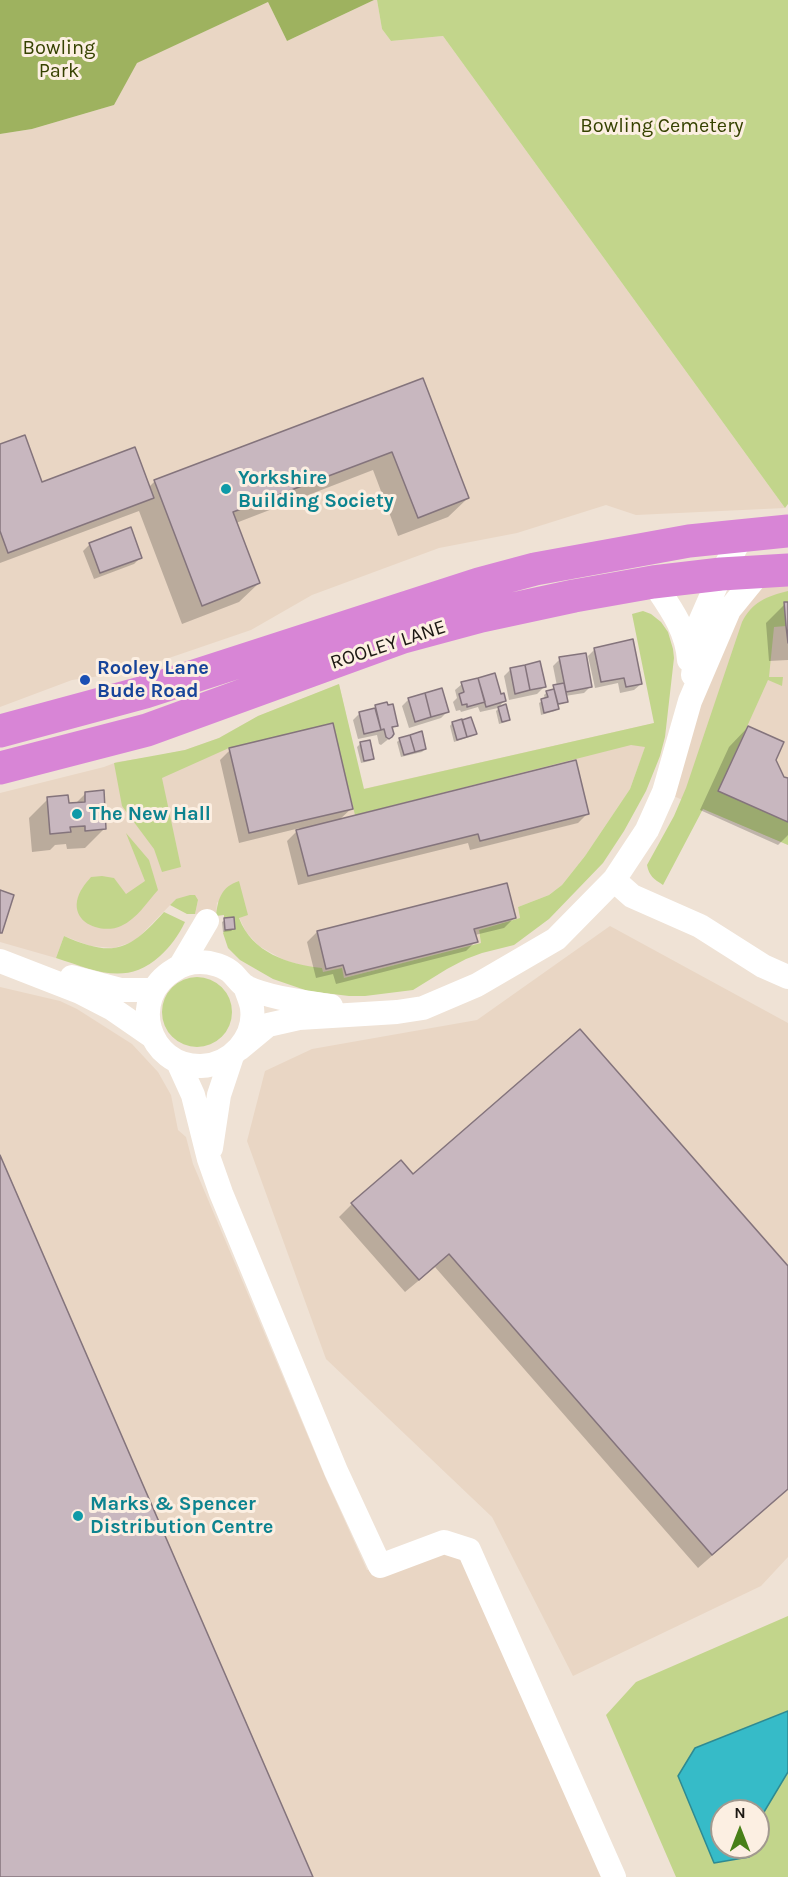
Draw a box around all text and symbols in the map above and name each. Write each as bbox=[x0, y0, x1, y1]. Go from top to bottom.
park label: Bowling Park bbox=[23, 36, 95, 83]
park label: Bowling Cemetery bbox=[580, 114, 744, 138]
place label: Yorkshire Building Society bbox=[238, 466, 394, 513]
marker: Yorkshire Building Society bbox=[219, 482, 233, 496]
street label: ROOLEY LANE bbox=[327, 615, 449, 675]
place label: Rooley Lane Bude Road bbox=[97, 656, 209, 703]
marker: Rooley Lane Bude Road bbox=[78, 673, 92, 687]
place label: The New Hall bbox=[89, 802, 211, 826]
marker: The New Hall bbox=[70, 807, 84, 821]
place label: Marks & Spencer Distribution Centre bbox=[90, 1492, 273, 1539]
marker: Marks & Spencer Distribution Centre bbox=[71, 1509, 85, 1523]
north arrow bbox=[710, 1799, 770, 1859]
text: N bbox=[734, 1803, 746, 1822]

